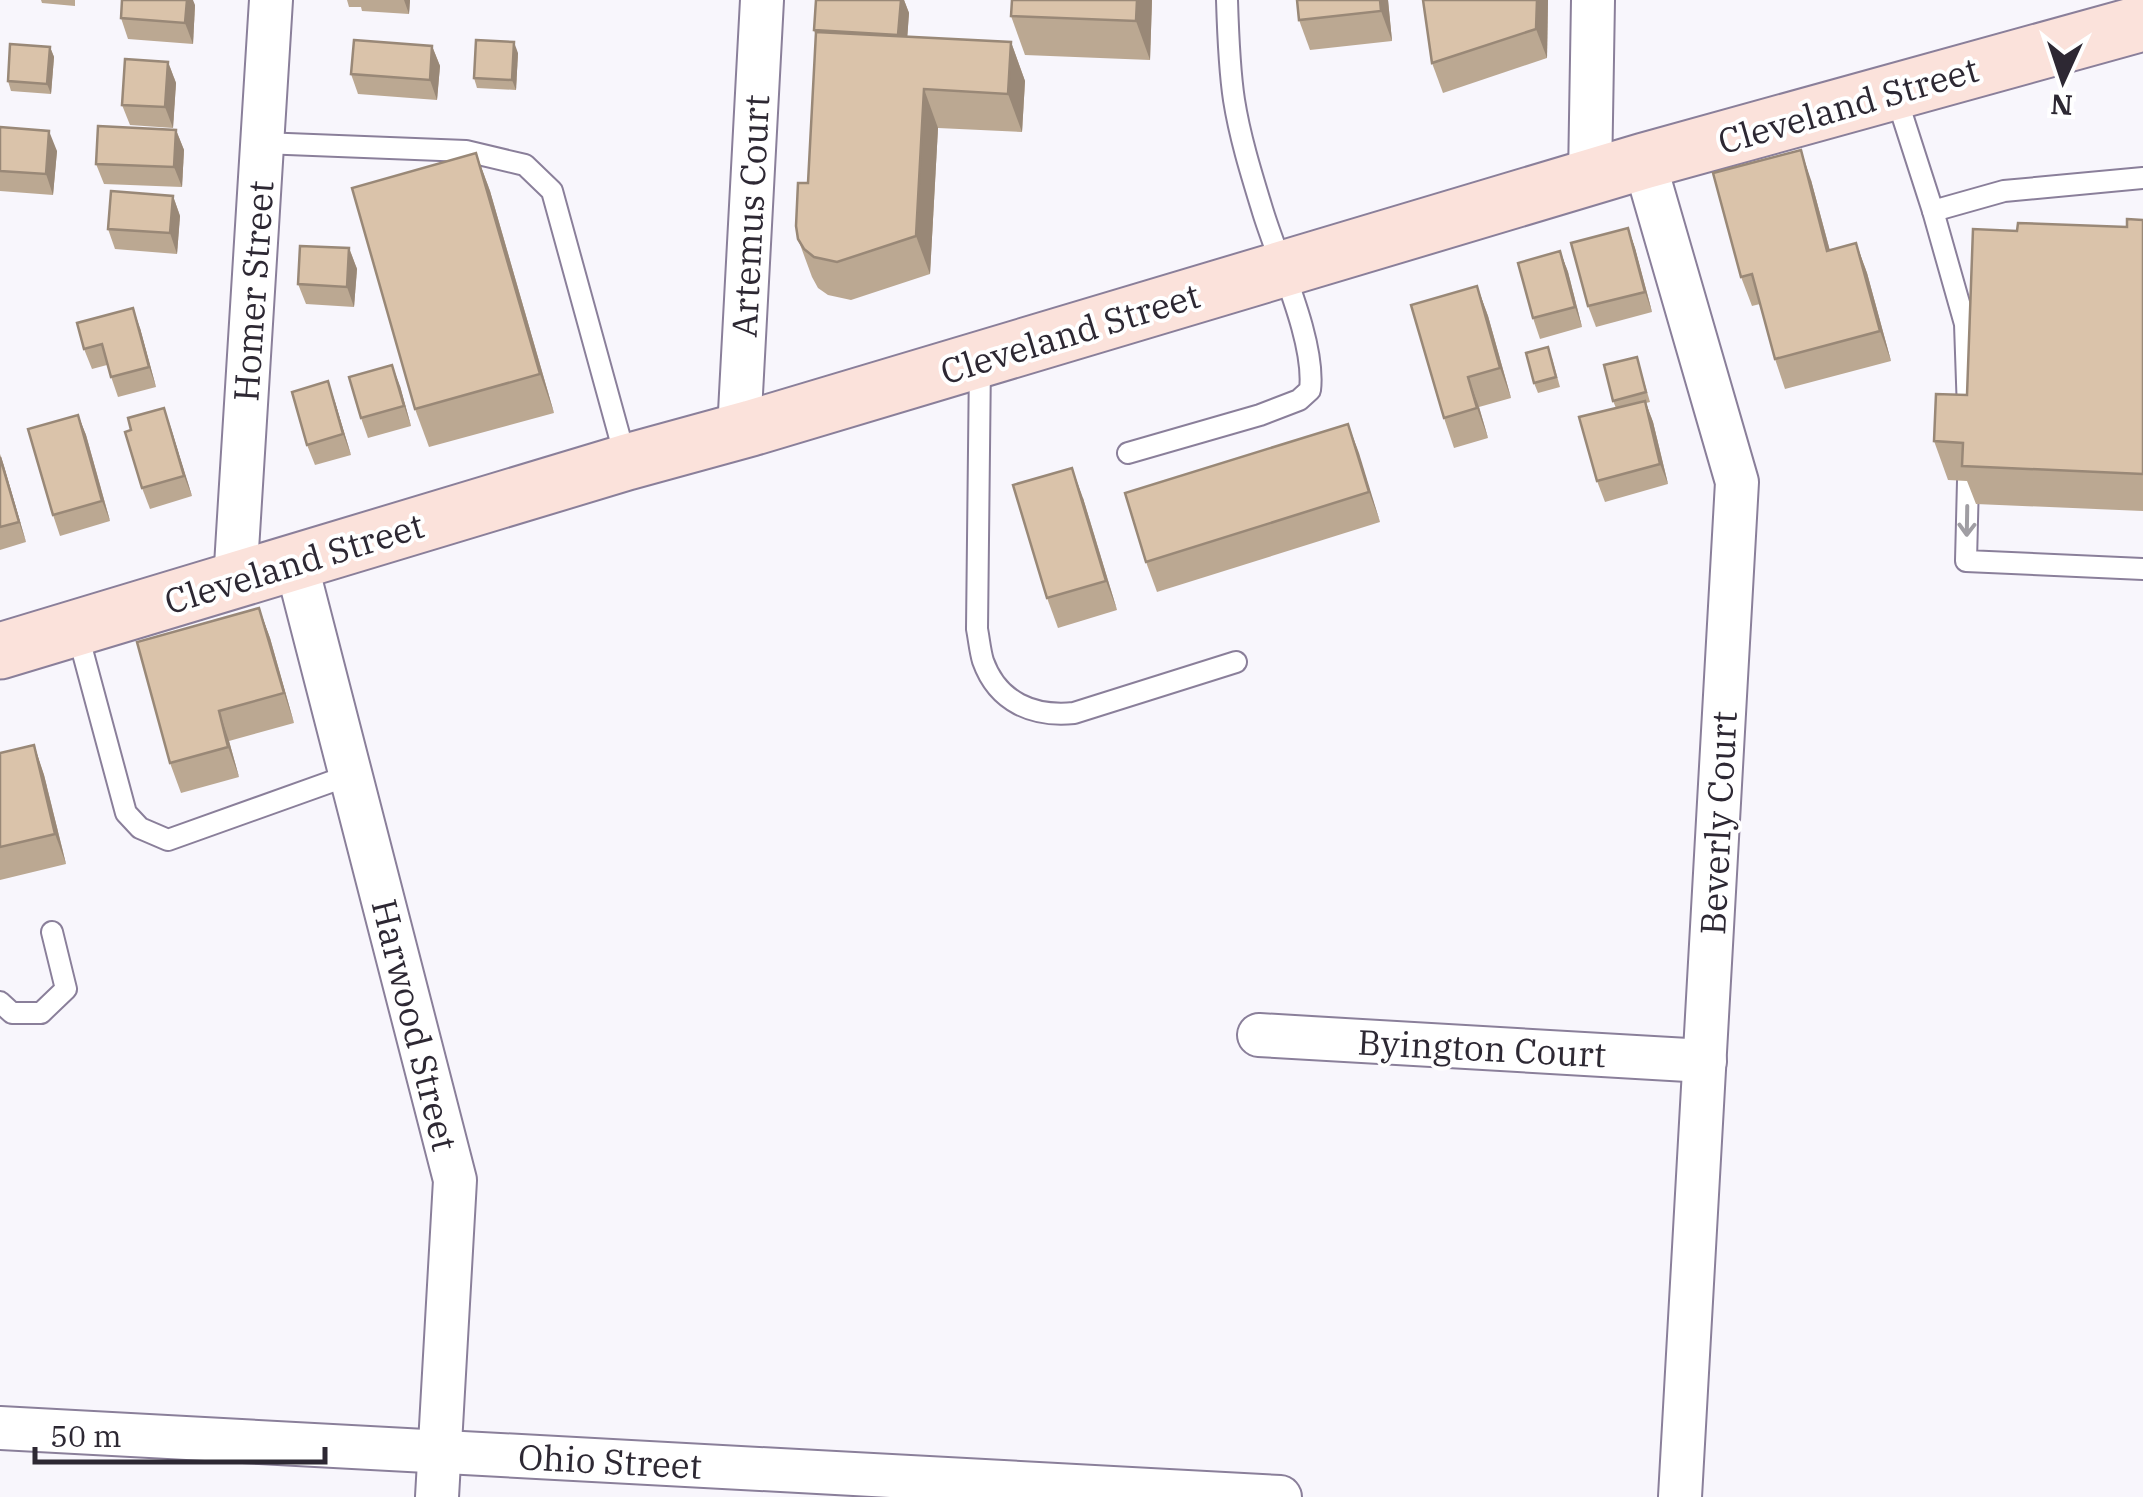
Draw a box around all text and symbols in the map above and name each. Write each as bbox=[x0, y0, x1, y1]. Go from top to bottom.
north arrow bbox=[2013, 30, 2113, 130]
street label: Cleveland Street bbox=[1712, 46, 1984, 164]
text: N bbox=[2050, 86, 2074, 125]
street label: Artemus Court bbox=[721, 93, 779, 339]
street label: Homer Street bbox=[222, 179, 284, 403]
street label: Cleveland Street bbox=[935, 272, 1205, 394]
street label: Cleveland Street bbox=[159, 502, 429, 624]
one-way arrow bbox=[1957, 504, 1976, 536]
street label: Beverly Court bbox=[1689, 710, 1747, 936]
street label: Harwood Street bbox=[361, 894, 469, 1156]
street label: Byington Court bbox=[1356, 1019, 1608, 1077]
scale bar bbox=[35, 1402, 325, 1464]
text: 50 m bbox=[50, 1416, 122, 1455]
street label: Ohio Street bbox=[517, 1433, 703, 1489]

